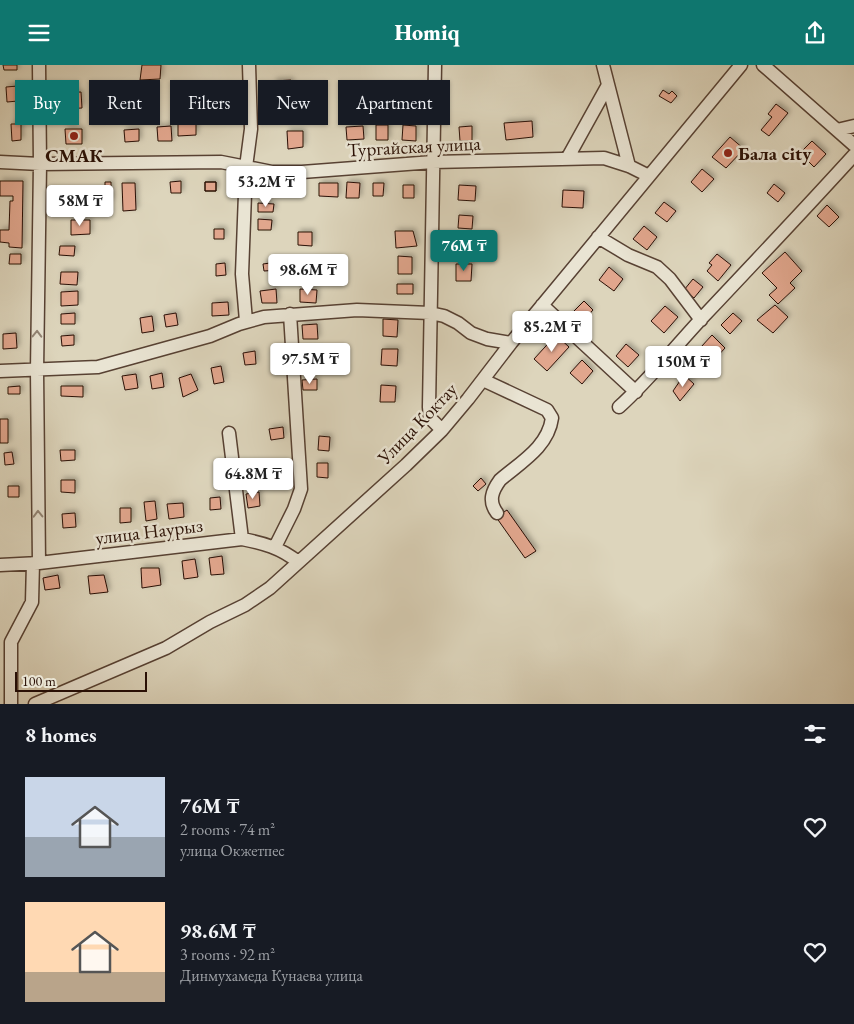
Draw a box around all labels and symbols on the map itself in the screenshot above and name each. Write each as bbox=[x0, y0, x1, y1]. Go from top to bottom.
marker: СМАК bbox=[68, 130, 80, 142]
street label: Тургайская улица bbox=[347, 130, 482, 162]
place label: Бала city bbox=[738, 141, 812, 166]
place label: СМАК bbox=[45, 143, 103, 168]
marker: Бала city bbox=[722, 147, 734, 159]
pin: 53.2M ₸ bbox=[220, 165, 312, 208]
pin: 58M ₸ bbox=[45, 185, 115, 227]
pin: 76M ₸ bbox=[429, 229, 499, 272]
pin: 98.6M ₸ bbox=[262, 253, 354, 296]
pin: 85.2M ₸ bbox=[506, 311, 598, 353]
one-way arrow bbox=[32, 330, 42, 338]
pin: 97.5M ₸ bbox=[264, 343, 356, 385]
pin: 150M ₸ bbox=[642, 345, 724, 388]
street label: Улица Коктау bbox=[371, 377, 463, 470]
pin: 64.8M ₸ bbox=[207, 457, 299, 500]
one-way arrow bbox=[33, 510, 43, 518]
street label: улица Наурыз bbox=[94, 513, 204, 550]
scale bar bbox=[15, 669, 148, 692]

